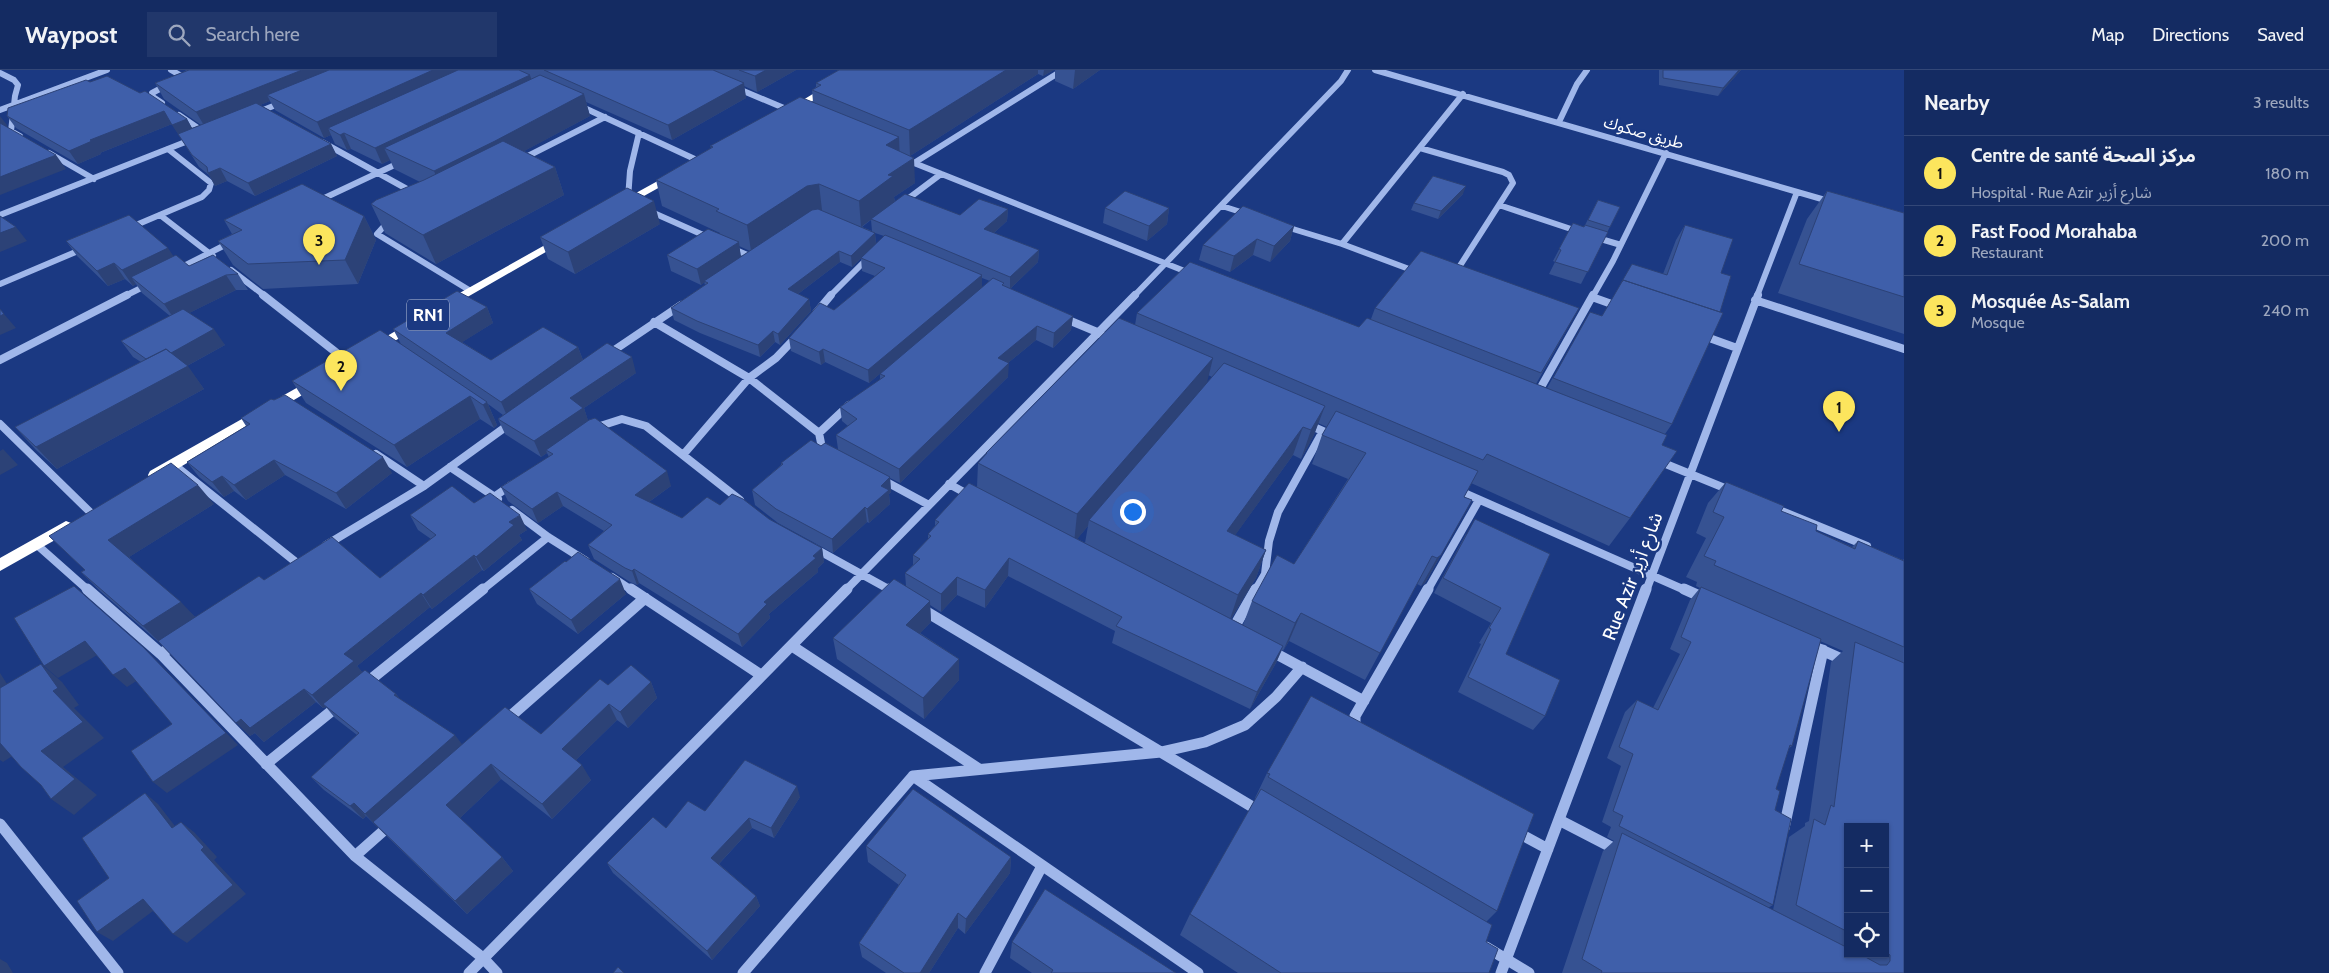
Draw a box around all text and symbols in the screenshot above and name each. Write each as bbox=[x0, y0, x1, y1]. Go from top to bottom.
search box bbox=[147, 12, 497, 57]
text: Waypost bbox=[25, 20, 117, 49]
icon: search bbox=[165, 21, 193, 49]
text: Search here bbox=[205, 23, 300, 46]
text: Map bbox=[2091, 24, 2124, 46]
text: Directions bbox=[2152, 24, 2229, 46]
text: Saved bbox=[2257, 24, 2304, 46]
text: Nearby bbox=[1924, 90, 1990, 115]
text: 3 results bbox=[2253, 93, 2309, 112]
street label: طريق صكوك bbox=[1601, 112, 1686, 154]
text: Centre de santé مركز الصحة bbox=[1971, 144, 2196, 167]
text: 1 bbox=[1937, 164, 1943, 183]
text: 180 m bbox=[2265, 164, 2309, 183]
text: Hospital · Rue Azir شارع أزير bbox=[1971, 183, 2152, 202]
text: Fast Food Morahaba bbox=[1971, 220, 2137, 243]
pin: 3 bbox=[303, 224, 335, 265]
text: 2 bbox=[1936, 231, 1944, 250]
text: 200 m bbox=[2261, 231, 2309, 250]
text: Restaurant bbox=[1971, 243, 2043, 262]
text: Mosquée As-Salam bbox=[1971, 290, 2130, 313]
road number: RN1 bbox=[407, 300, 449, 330]
text: 3 bbox=[1936, 301, 1944, 320]
text: 240 m bbox=[2263, 301, 2309, 320]
text: Mosque bbox=[1971, 313, 2025, 332]
pin: 2 bbox=[325, 350, 357, 391]
pin: 1 bbox=[1823, 391, 1855, 432]
your location bbox=[1120, 499, 1146, 525]
street label: Rue Azir شارع أزير bbox=[1597, 509, 1669, 644]
map controls bbox=[1844, 823, 1889, 958]
button: + bbox=[1844, 823, 1889, 868]
button: − bbox=[1844, 868, 1889, 913]
button: locate bbox=[1844, 913, 1889, 958]

